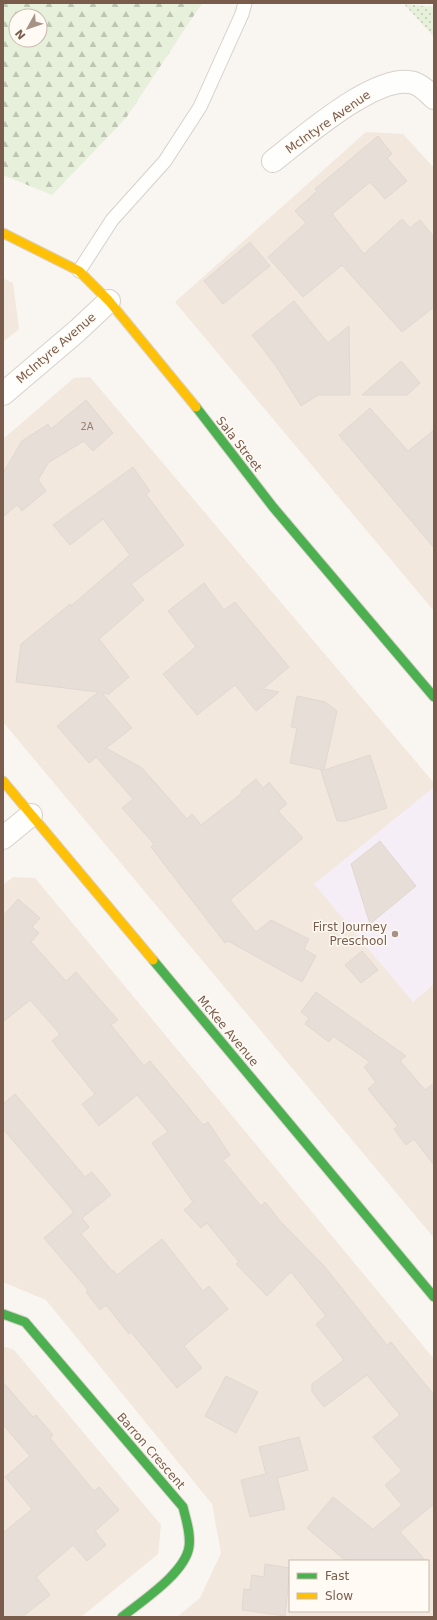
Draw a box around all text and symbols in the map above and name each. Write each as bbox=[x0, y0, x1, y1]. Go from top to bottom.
north arrow bbox=[8, 8, 48, 48]
text: N bbox=[13, 26, 29, 42]
street label: McIntyre Avenue bbox=[283, 87, 373, 157]
street label: McIntyre Avenue bbox=[14, 310, 98, 386]
street label: Sala Street bbox=[213, 414, 265, 475]
house number: 2A bbox=[80, 421, 94, 432]
place label: First Journey Preschool bbox=[313, 920, 387, 948]
marker: First Journey Preschool bbox=[390, 929, 400, 939]
street label: McKee Avenue bbox=[195, 993, 261, 1069]
street label: Barron Crescent bbox=[114, 1410, 188, 1492]
legend bbox=[289, 1560, 429, 1612]
text: Fast bbox=[325, 1569, 349, 1583]
text: Slow bbox=[325, 1589, 353, 1603]

